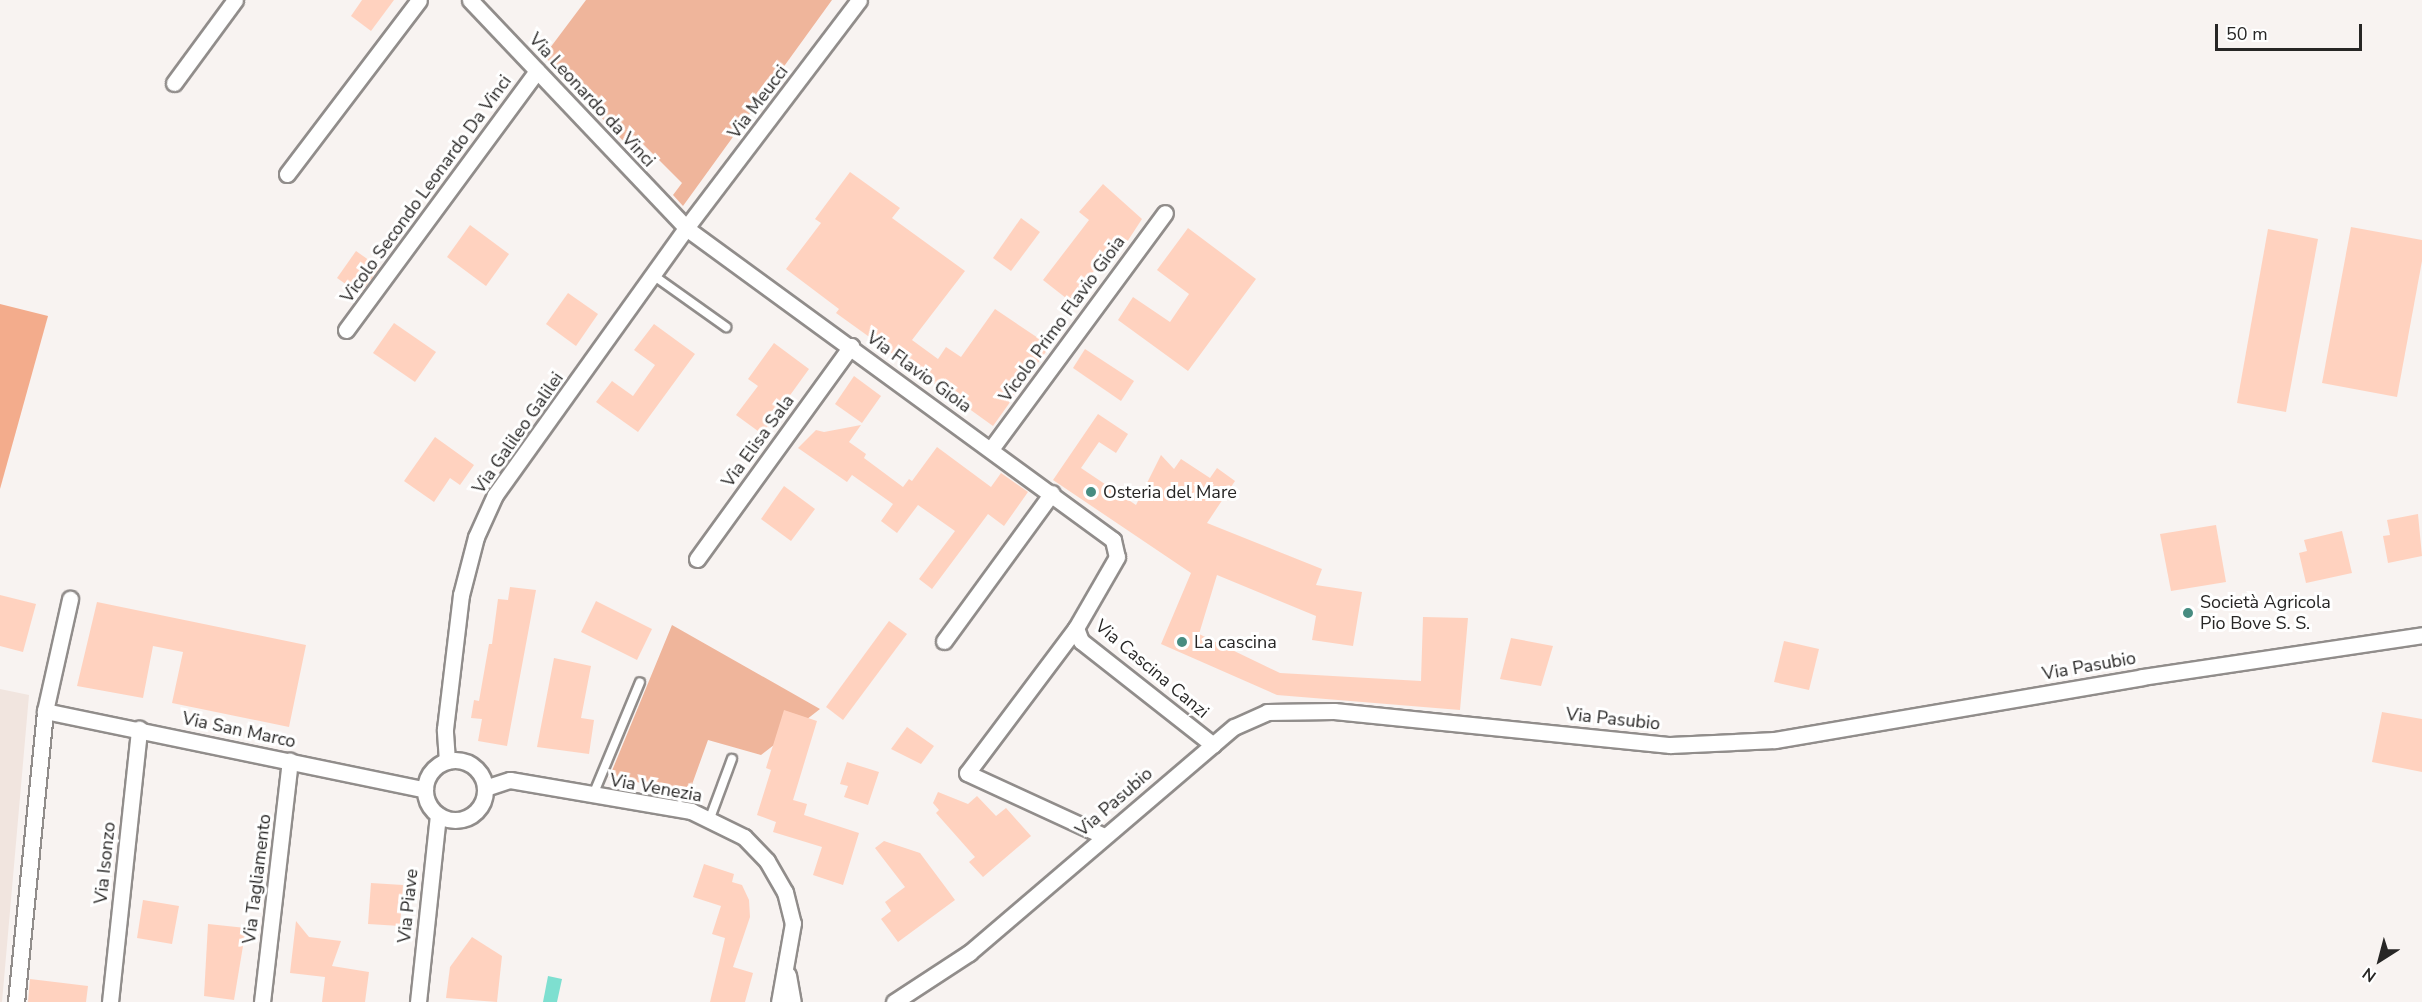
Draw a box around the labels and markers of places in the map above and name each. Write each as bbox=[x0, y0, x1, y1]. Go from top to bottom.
place label: Osteria del Mare bbox=[1103, 481, 1237, 503]
marker: Osteria del Mare bbox=[1084, 485, 1098, 499]
place label: Società Agricola Pio Bove S. S. bbox=[2200, 592, 2331, 634]
marker: Società Agricola Pio Bove S. S. bbox=[2181, 606, 2195, 620]
place label: La cascina bbox=[1194, 631, 1277, 653]
marker: La cascina bbox=[1175, 635, 1189, 649]

